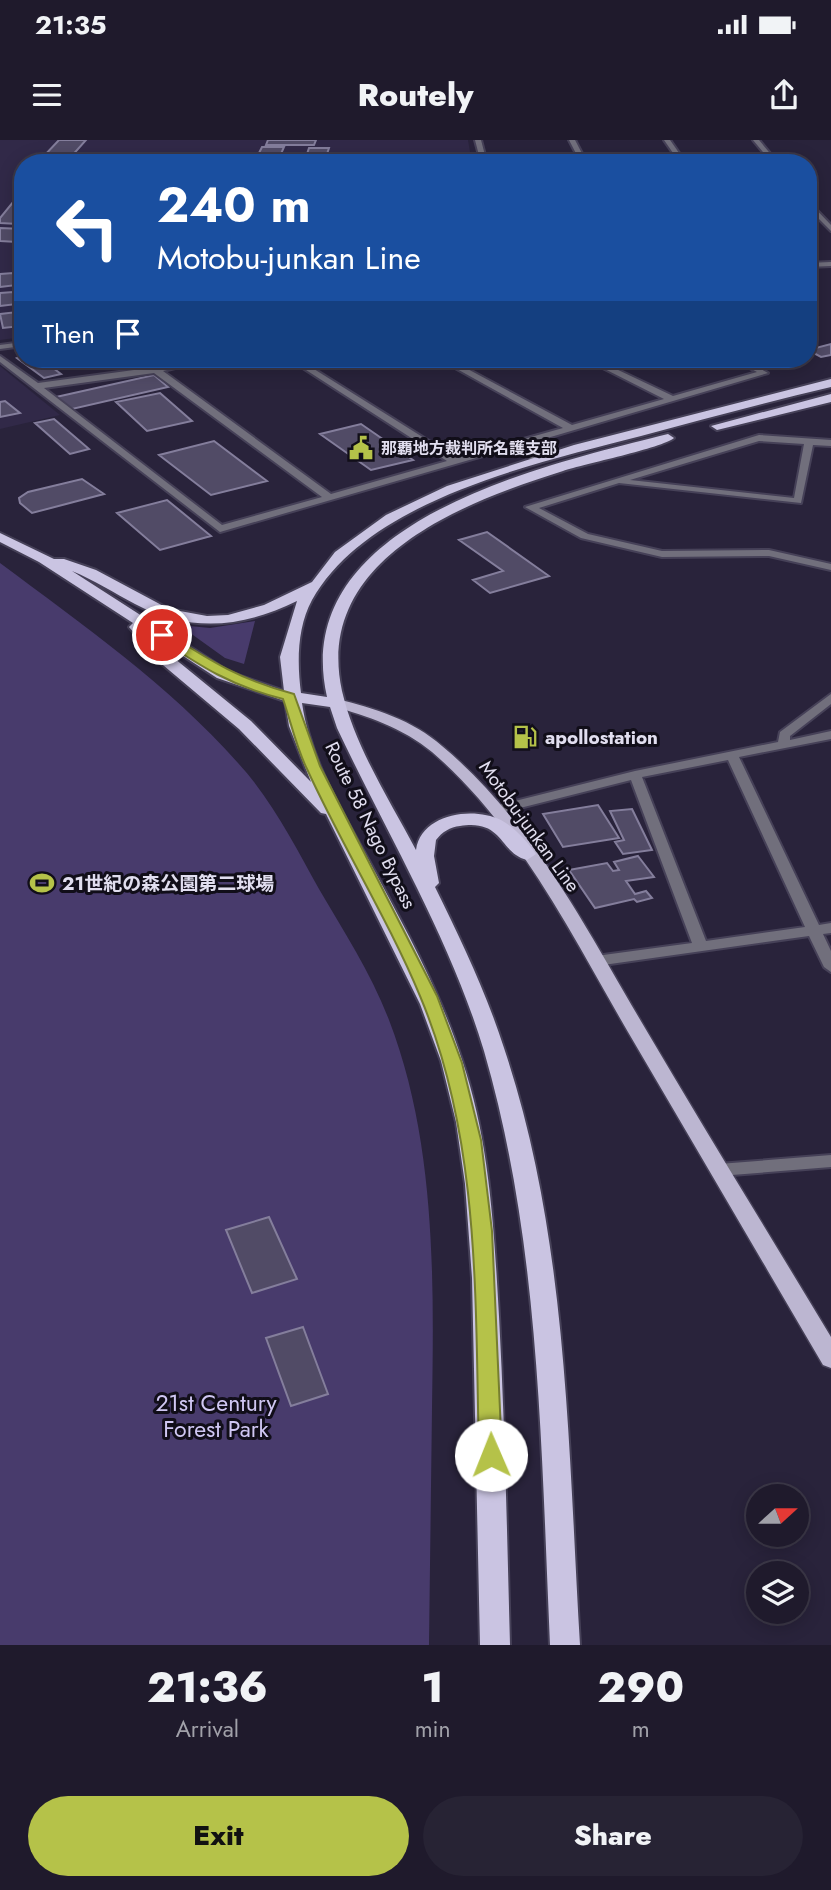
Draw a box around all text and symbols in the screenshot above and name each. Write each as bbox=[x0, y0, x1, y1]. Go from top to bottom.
text: 21:35 bbox=[35, 6, 107, 44]
text: Routely bbox=[358, 72, 473, 118]
icon: menu bbox=[28, 76, 66, 114]
icon: share bbox=[765, 76, 803, 114]
text: 240 m bbox=[157, 170, 311, 240]
icon: left bbox=[42, 182, 133, 273]
text: Motobu-junkan Line bbox=[157, 235, 421, 281]
text: Then bbox=[42, 315, 95, 353]
icon: arrive bbox=[109, 315, 147, 353]
public building icon: 那覇地方裁判所名護支部 bbox=[347, 434, 375, 462]
place label: 那覇地方裁判所名護支部 bbox=[381, 437, 557, 460]
pin bbox=[132, 605, 192, 665]
icon: arrive bbox=[143, 616, 181, 654]
fuel station icon: apollostation bbox=[511, 723, 539, 751]
place label: apollostation bbox=[545, 724, 658, 751]
street label: Route 58 Nago Bypass bbox=[318, 737, 423, 914]
street label: Motobu-junkan Line bbox=[473, 755, 587, 898]
sports icon: 21世紀の森公園第二球場 bbox=[28, 869, 56, 897]
place label: 21世紀の森公園第二球場 bbox=[62, 870, 274, 897]
park label: 21st Century Forest Park bbox=[155, 1386, 277, 1446]
position arrow bbox=[454, 1418, 528, 1492]
north arrow bbox=[746, 1484, 808, 1547]
map controls bbox=[746, 1484, 809, 1624]
button: layers bbox=[746, 1561, 809, 1624]
text: 21:36 bbox=[147, 1657, 268, 1718]
text: 1 bbox=[422, 1657, 444, 1718]
text: 290 bbox=[598, 1657, 684, 1718]
text: Arrival bbox=[176, 1712, 239, 1746]
text: min bbox=[415, 1712, 451, 1746]
text: m bbox=[632, 1712, 650, 1746]
button: Exit bbox=[28, 1796, 409, 1876]
button: Share bbox=[423, 1796, 803, 1876]

